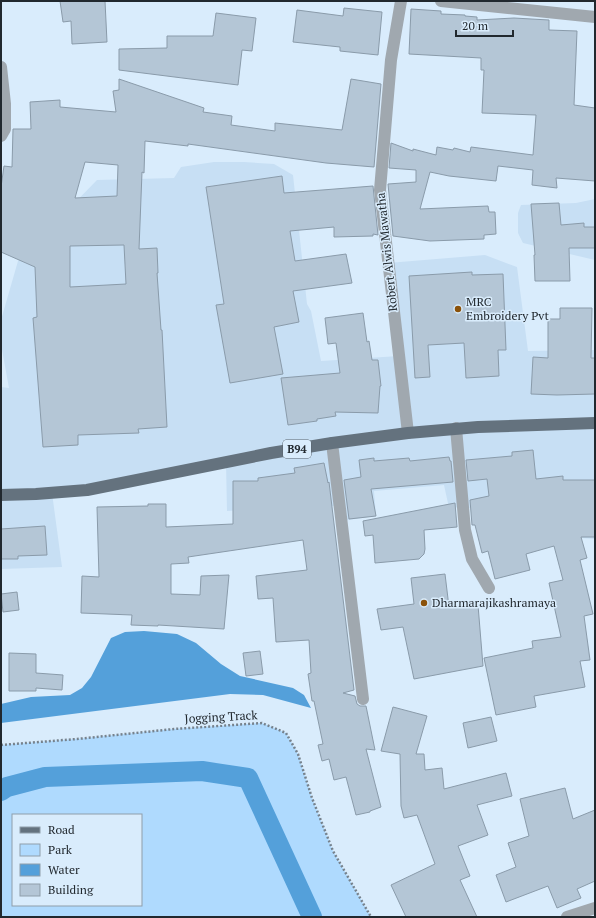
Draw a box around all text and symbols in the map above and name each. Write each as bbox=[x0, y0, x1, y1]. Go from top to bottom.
scale bar bbox=[456, 12, 513, 38]
text: 20 m bbox=[462, 18, 489, 33]
street label: Robert Alwis Mawatha bbox=[373, 192, 400, 312]
place label: MRC Embroidery Pvt bbox=[466, 294, 549, 323]
marker: MRC Embroidery Pvt bbox=[453, 304, 463, 314]
road number: B94 bbox=[283, 440, 311, 458]
place label: Dharmarajikashramaya bbox=[432, 595, 556, 610]
marker: Dharmarajikashramaya bbox=[419, 598, 429, 608]
street label: Jogging Track bbox=[184, 707, 259, 726]
legend bbox=[12, 814, 142, 906]
text: Road bbox=[48, 822, 75, 837]
text: Park bbox=[48, 842, 73, 857]
text: Water bbox=[48, 862, 80, 877]
text: Building bbox=[48, 882, 94, 897]

